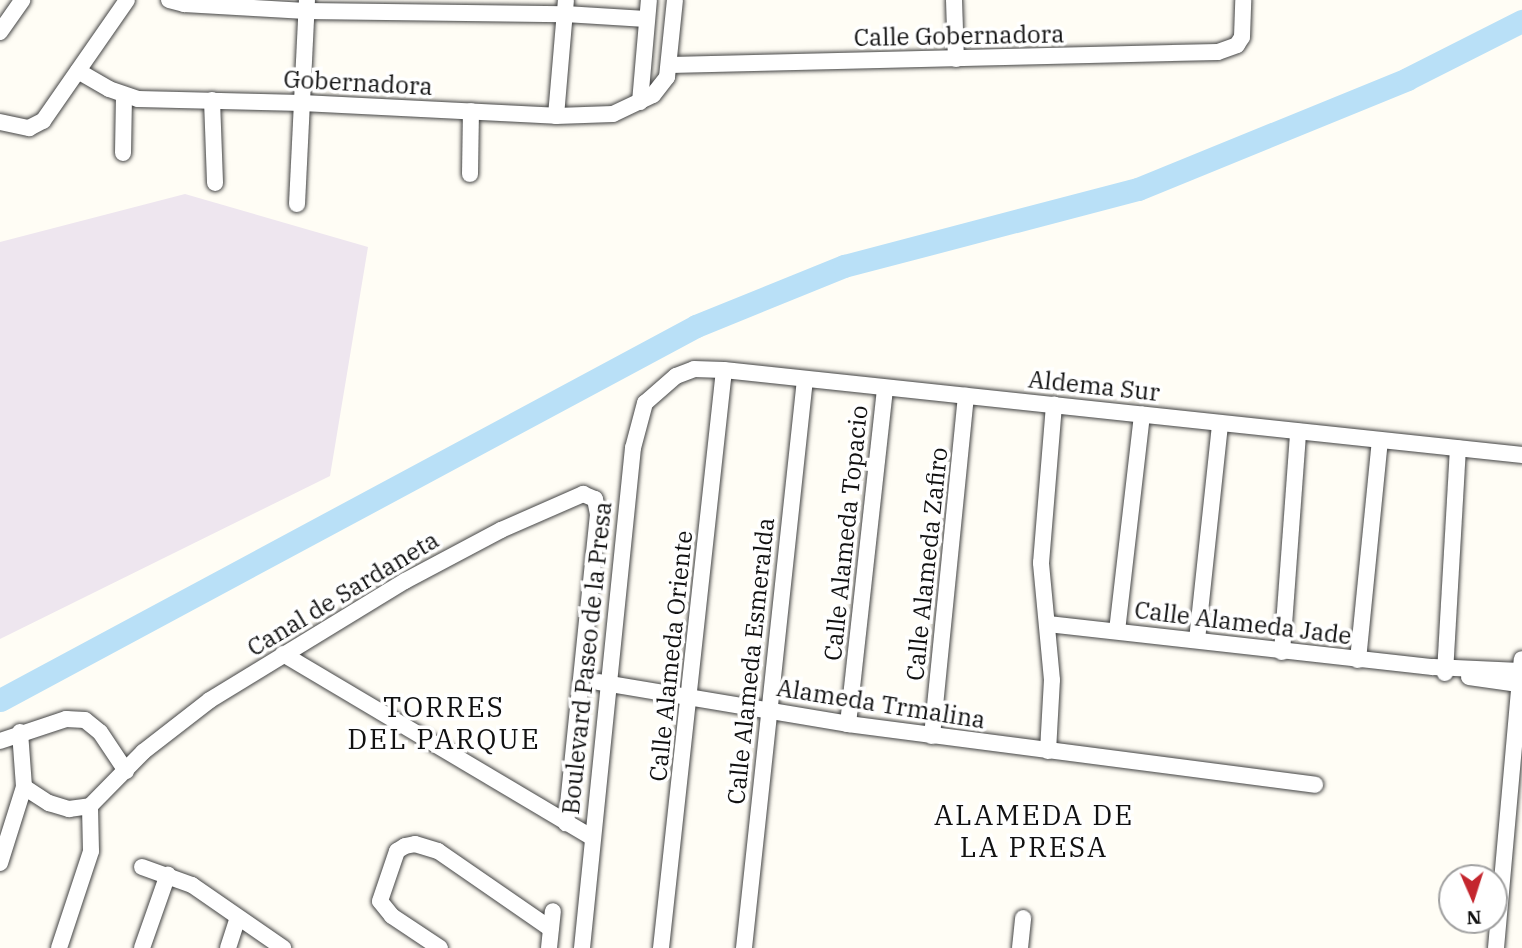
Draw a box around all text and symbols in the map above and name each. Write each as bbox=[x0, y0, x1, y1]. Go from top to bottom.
street label: Calle Gobernadora bbox=[854, 20, 1064, 52]
street label: Gobernadora bbox=[283, 65, 433, 101]
street label: Aldema Sur bbox=[1027, 365, 1161, 407]
street label: Calle Alameda Topacio bbox=[818, 404, 874, 662]
street label: Calle Alameda Zafiro bbox=[900, 446, 954, 682]
street label: Boulevard Paseo de la Presa bbox=[556, 500, 618, 816]
street label: Calle Alameda Esmeralda bbox=[722, 516, 780, 806]
street label: Canal de Sardaneta bbox=[242, 526, 444, 662]
street label: Calle Alameda Oriente bbox=[644, 529, 698, 783]
street label: Calle Alameda Jade bbox=[1133, 595, 1353, 651]
street label: Alameda Trmalina bbox=[775, 673, 987, 735]
district label: TORRES DEL PARQUE bbox=[349, 690, 539, 756]
district label: ALAMEDA DE LA PRESA bbox=[935, 798, 1133, 864]
north arrow bbox=[1438, 864, 1508, 934]
text: N bbox=[1466, 906, 1482, 930]

